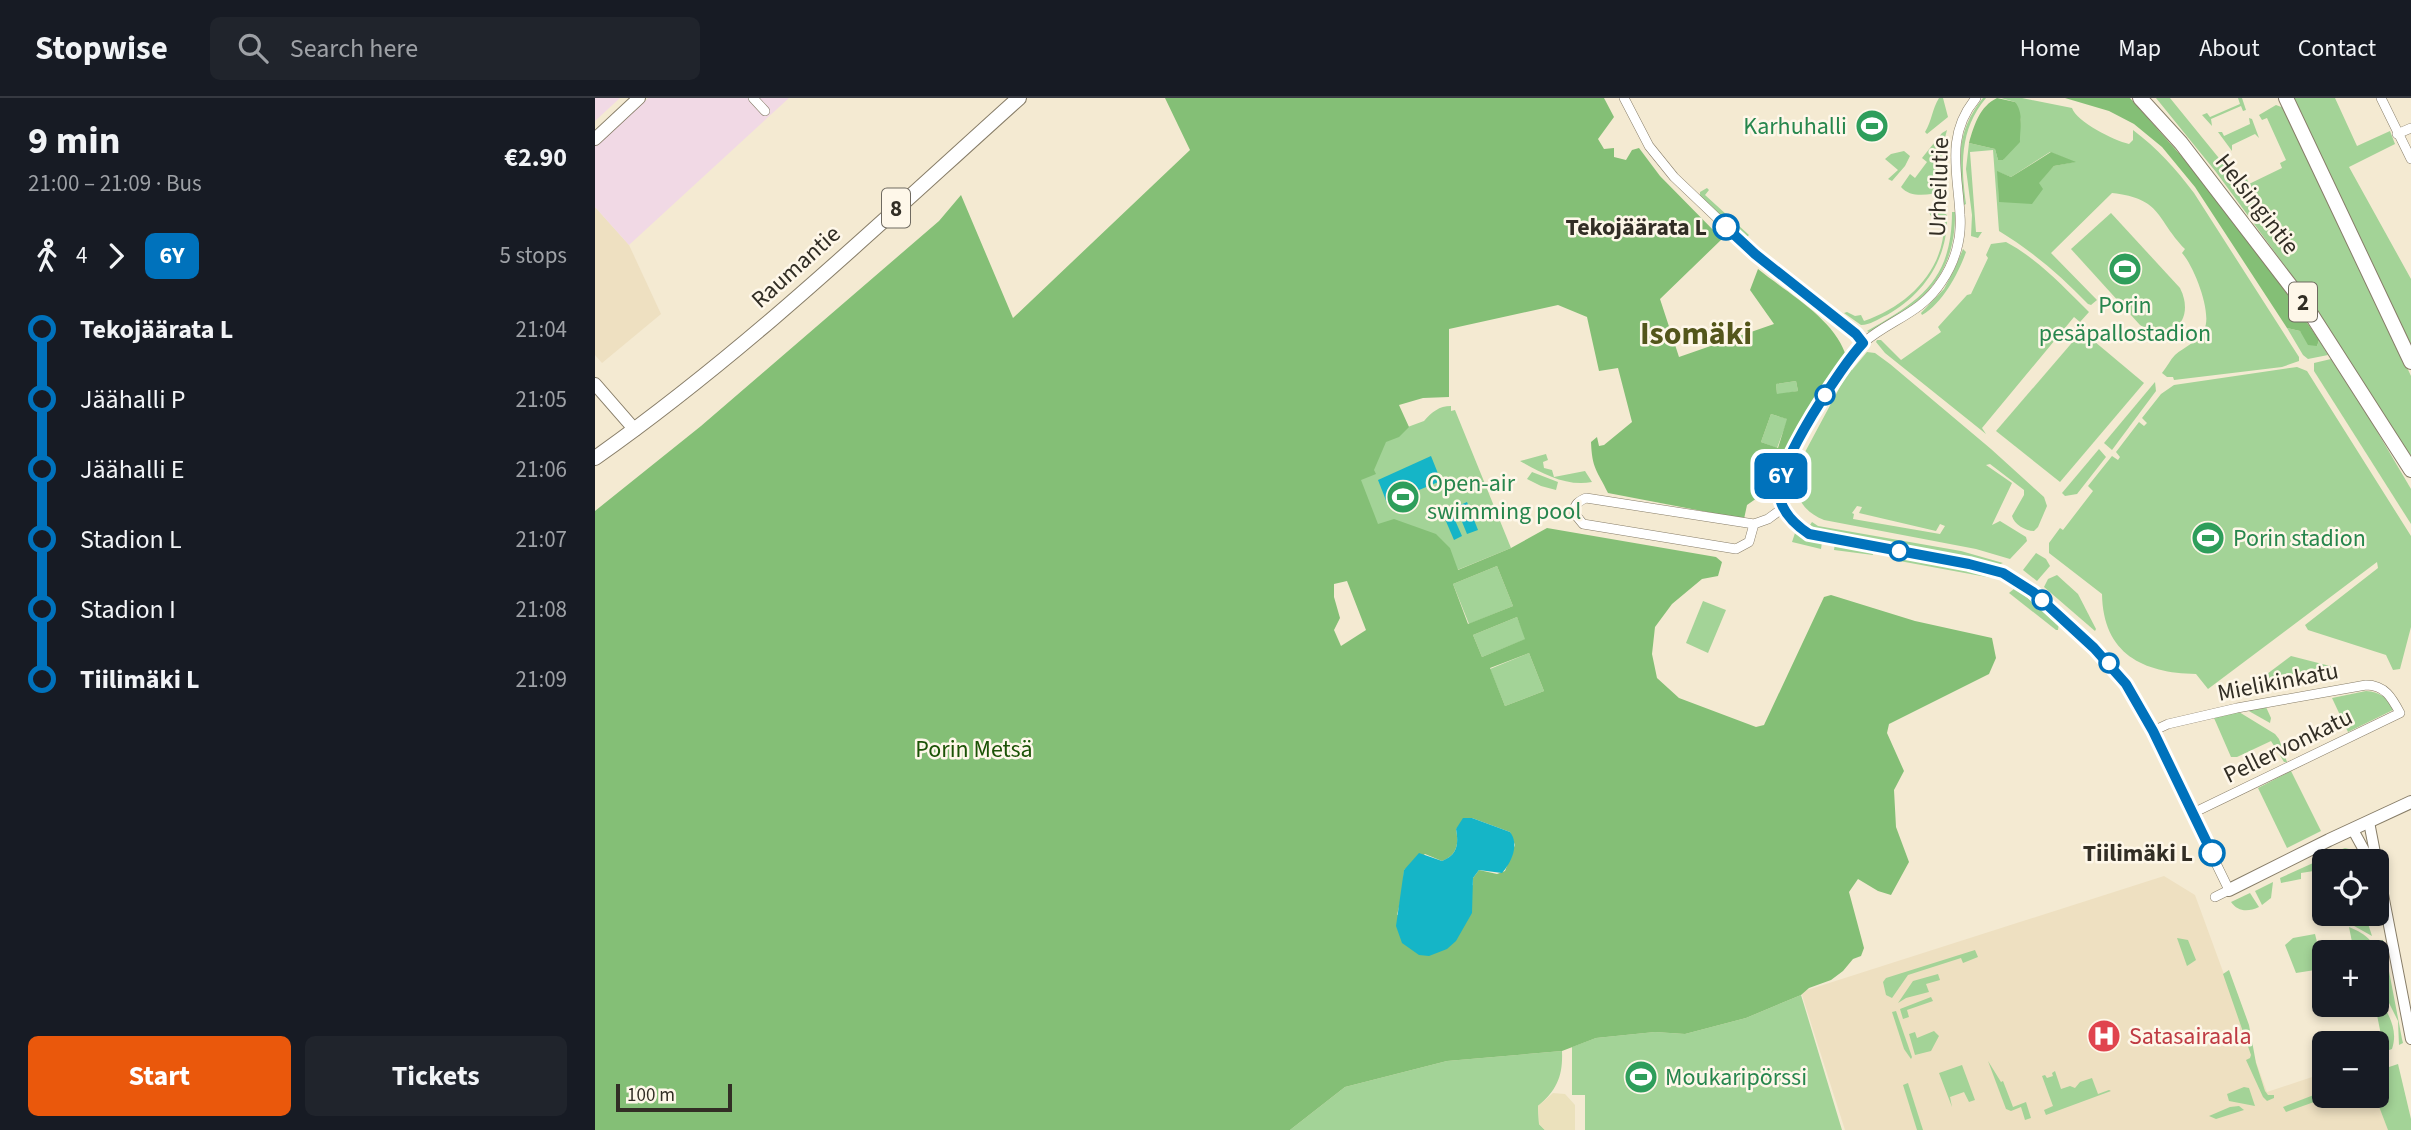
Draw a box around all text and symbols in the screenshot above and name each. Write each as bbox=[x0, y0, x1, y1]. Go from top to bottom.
search box bbox=[210, 17, 700, 80]
text: Stopwise bbox=[35, 25, 168, 72]
icon: search bbox=[234, 29, 272, 67]
text: Search here bbox=[290, 30, 418, 67]
text: Home bbox=[2020, 31, 2080, 66]
text: Map bbox=[2118, 31, 2161, 66]
text: About bbox=[2199, 31, 2260, 66]
text: Contact bbox=[2298, 31, 2376, 66]
sports icon: Karhuhalli bbox=[1853, 107, 1891, 145]
place label: Karhuhalli bbox=[1743, 109, 1847, 144]
text: 9 min bbox=[28, 114, 120, 168]
street label: Urheilutie bbox=[1920, 137, 1958, 237]
text: €2.90 bbox=[504, 139, 567, 176]
street label: Helsingintie bbox=[2206, 146, 2308, 262]
text: 21:00 – 21:09 · Bus bbox=[28, 167, 202, 200]
road number: 8 bbox=[882, 188, 910, 228]
place label: Tekojäärata L bbox=[1566, 210, 1707, 245]
marker: Tekojäärata L bbox=[1713, 214, 1739, 240]
street label: Raumantie bbox=[744, 217, 848, 317]
icon: walk bbox=[28, 237, 66, 275]
icon: forward bbox=[97, 237, 135, 275]
text: 6Y bbox=[159, 238, 185, 273]
text: 4 bbox=[76, 239, 87, 272]
text: 5 stops bbox=[500, 239, 567, 272]
sports icon: Porin pesäpallostadion bbox=[2106, 250, 2144, 288]
road number: 2 bbox=[2289, 282, 2317, 322]
place label: Porin pesäpallostadion bbox=[2039, 288, 2211, 351]
text: Tekojäärata L bbox=[80, 311, 233, 348]
district label: Isomäki bbox=[1640, 311, 1752, 357]
text: 21:04 bbox=[516, 313, 567, 346]
text: Jäähalli P bbox=[80, 381, 185, 418]
text: 21:05 bbox=[516, 383, 567, 416]
unlabelled marker bbox=[1815, 385, 1835, 405]
text: Jäähalli E bbox=[80, 451, 184, 488]
text: 21:06 bbox=[516, 453, 567, 486]
line badge: 6Y bbox=[1749, 453, 1813, 499]
text: 6Y bbox=[1768, 458, 1794, 493]
place label: Open-air swimming pool bbox=[1427, 466, 1581, 529]
sports icon: Open-air swimming pool bbox=[1384, 478, 1422, 516]
sports icon: Porin stadion bbox=[2189, 519, 2227, 557]
text: Stadion L bbox=[80, 521, 182, 558]
place label: Porin stadion bbox=[2233, 521, 2366, 556]
text: 21:07 bbox=[516, 523, 567, 556]
unlabelled marker bbox=[1889, 541, 1909, 561]
unlabelled marker bbox=[2032, 590, 2052, 610]
text: Stadion I bbox=[80, 591, 176, 628]
text: 21:08 bbox=[516, 593, 567, 626]
unlabelled marker bbox=[2099, 653, 2119, 673]
street label: Mielikinkatu bbox=[2214, 653, 2342, 711]
text: Tiilimäki L bbox=[80, 661, 200, 698]
text: 21:09 bbox=[516, 663, 567, 696]
street label: Pellervonkatu bbox=[2217, 700, 2359, 792]
park label: Porin Metsä bbox=[915, 732, 1033, 767]
place label: Tiilimäki L bbox=[2083, 836, 2193, 871]
marker: Tiilimäki L bbox=[2199, 840, 2225, 866]
map controls bbox=[2312, 849, 2389, 1108]
button: locate bbox=[2312, 849, 2389, 926]
button: + bbox=[2312, 940, 2389, 1017]
hospital icon: Satasairaala bbox=[2085, 1017, 2123, 1055]
place label: Satasairaala bbox=[2129, 1019, 2252, 1054]
button: − bbox=[2312, 1031, 2389, 1108]
button: Start bbox=[28, 1036, 291, 1116]
button: Tickets bbox=[305, 1036, 567, 1116]
sports icon: Moukaripörssi bbox=[1622, 1058, 1660, 1096]
place label: Moukaripörssi bbox=[1665, 1060, 1807, 1095]
scale bar bbox=[616, 1081, 731, 1113]
text: 100 m bbox=[627, 1082, 675, 1109]

